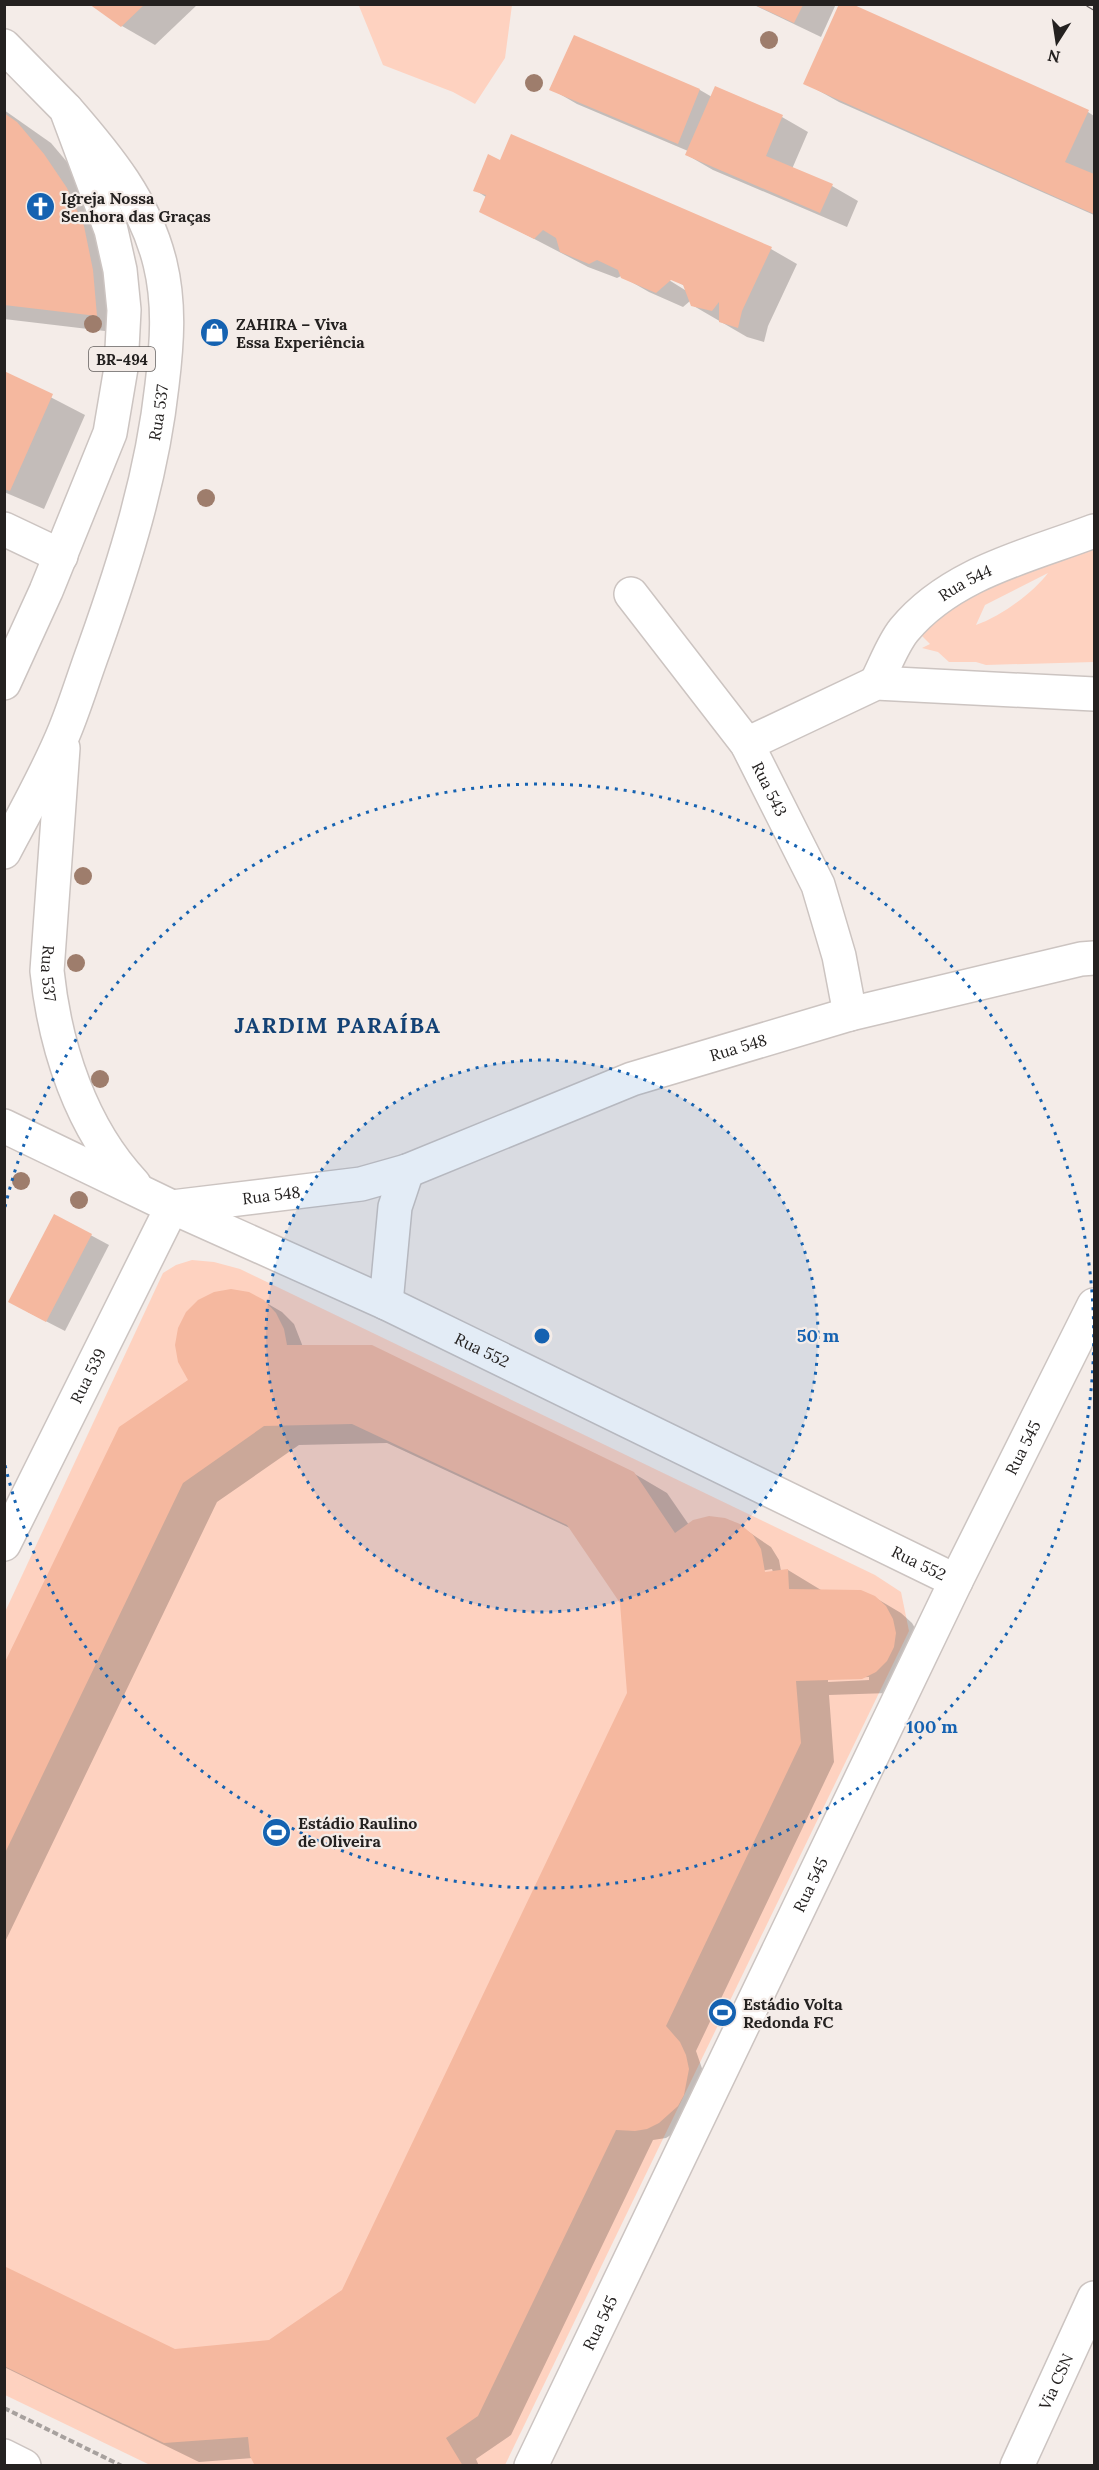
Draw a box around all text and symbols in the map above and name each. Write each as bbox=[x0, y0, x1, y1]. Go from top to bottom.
north arrow bbox=[1027, 12, 1087, 72]
text: N bbox=[1046, 46, 1062, 68]
place label: Igreja Nossa Senhora das Graças bbox=[61, 188, 211, 226]
church icon: Igreja Nossa Senhora das Graças bbox=[24, 191, 56, 223]
place label: ZAHIRA – Viva Essa Experiência bbox=[236, 314, 365, 352]
shop icon: ZAHIRA – Viva Essa Experiência bbox=[199, 317, 231, 349]
road number: BR-494 bbox=[89, 347, 155, 371]
street label: Rua 537 bbox=[144, 383, 172, 442]
street label: Rua 544 bbox=[934, 560, 995, 605]
street label: Rua 543 bbox=[748, 758, 792, 820]
street label: Rua 537 bbox=[37, 944, 61, 1004]
district label: JARDIM PARAÍBA bbox=[235, 1011, 441, 1039]
street label: Rua 548 bbox=[707, 1029, 769, 1065]
street label: Rua 548 bbox=[241, 1181, 302, 1208]
text: 50 m bbox=[797, 1324, 840, 1347]
centre of rings bbox=[532, 1326, 552, 1346]
street label: Rua 552 bbox=[452, 1328, 513, 1372]
street label: Rua 539 bbox=[66, 1345, 110, 1407]
street label: Rua 545 bbox=[1001, 1417, 1045, 1478]
street label: Rua 552 bbox=[888, 1541, 949, 1585]
text: 100 m bbox=[906, 1715, 958, 1738]
place label: Estádio Raulino de Oliveira bbox=[298, 1813, 417, 1851]
sports icon: Estádio Raulino de Oliveira bbox=[261, 1816, 293, 1848]
street label: Rua 545 bbox=[789, 1854, 832, 1915]
place label: Estádio Volta Redonda FC bbox=[743, 1994, 843, 2032]
sports icon: Estádio Volta Redonda FC bbox=[706, 1997, 738, 2029]
street label: Rua 545 bbox=[578, 2292, 621, 2353]
street label: Via CSN bbox=[1034, 2350, 1077, 2414]

